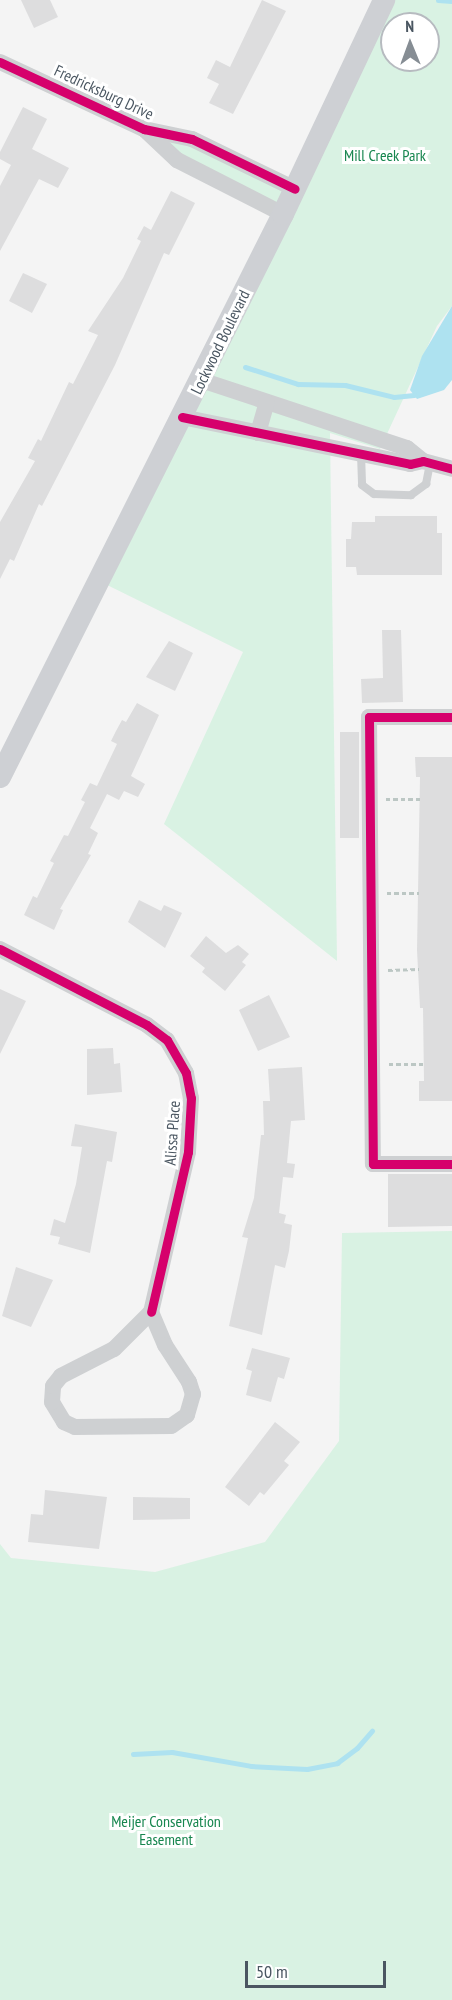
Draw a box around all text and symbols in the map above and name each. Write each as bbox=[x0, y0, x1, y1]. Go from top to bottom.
north arrow bbox=[380, 12, 440, 72]
text: N bbox=[405, 16, 414, 36]
street label: Fredricksburg Drive bbox=[51, 61, 157, 123]
park label: Mill Creek Park bbox=[344, 145, 426, 165]
street label: Lockwood Boulevard bbox=[186, 287, 254, 397]
street label: Alissa Place bbox=[160, 1100, 184, 1166]
park label: Meijer Conservation Easement bbox=[111, 1811, 221, 1849]
scale bar bbox=[248, 1949, 389, 1987]
text: 50 m bbox=[256, 1960, 288, 1983]

